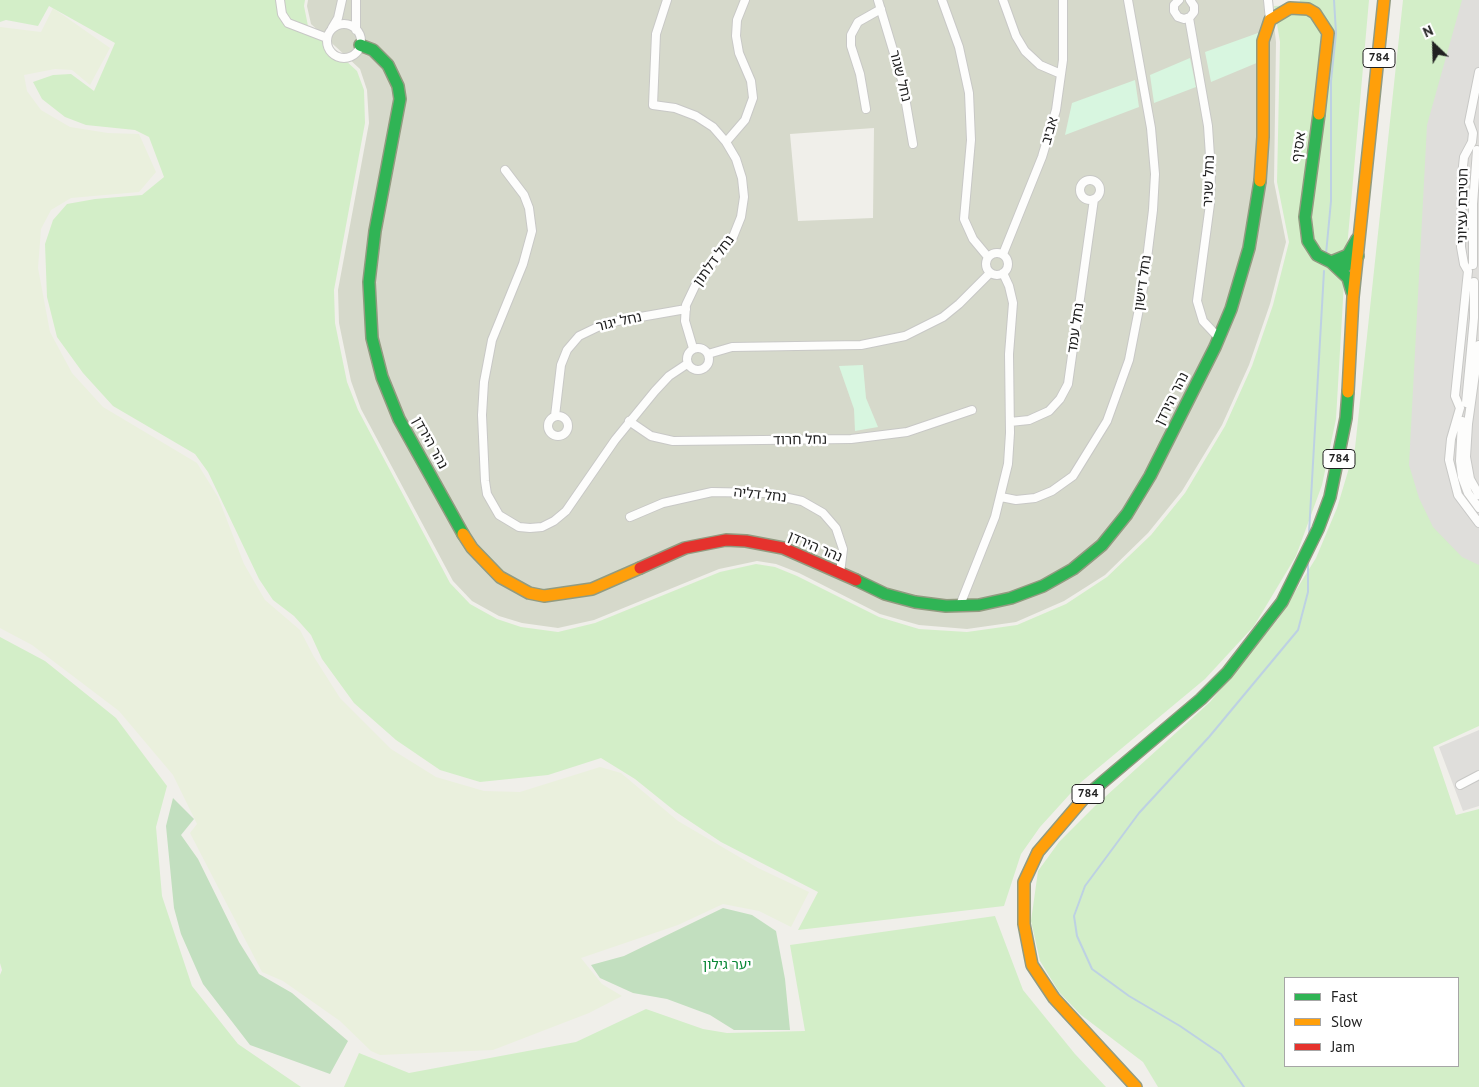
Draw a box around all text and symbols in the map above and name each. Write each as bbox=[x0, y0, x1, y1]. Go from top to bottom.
north arrow bbox=[1409, 20, 1459, 70]
text: N bbox=[1420, 21, 1436, 41]
road number: 784 bbox=[1363, 48, 1395, 68]
street label: נחל שגור bbox=[886, 49, 914, 103]
street label: אביב bbox=[1038, 115, 1062, 147]
street label: אסיף bbox=[1289, 131, 1309, 163]
street label: נחל שניר bbox=[1200, 155, 1218, 207]
street label: חטיבת עציוני bbox=[1454, 168, 1472, 244]
street label: נחל דלתון bbox=[690, 232, 738, 290]
street label: נחל דישון bbox=[1131, 254, 1155, 312]
street label: נחל עמד bbox=[1064, 302, 1088, 354]
street label: נחל יגור bbox=[595, 309, 643, 335]
street label: נהר הירדן bbox=[1152, 370, 1192, 428]
street label: נהר הירדן bbox=[409, 414, 451, 472]
street label: נחל חרוד bbox=[773, 431, 827, 449]
road number: 784 bbox=[1323, 449, 1355, 468]
street label: נחל דליה bbox=[733, 484, 787, 506]
street label: נהר הירדן bbox=[785, 528, 845, 566]
road number: 784 bbox=[1072, 784, 1104, 804]
park label: יער גילון bbox=[703, 957, 751, 973]
legend bbox=[1284, 977, 1459, 1067]
text: Fast bbox=[1331, 987, 1358, 1006]
text: Slow bbox=[1331, 1012, 1362, 1031]
text: Jam bbox=[1331, 1037, 1355, 1056]

